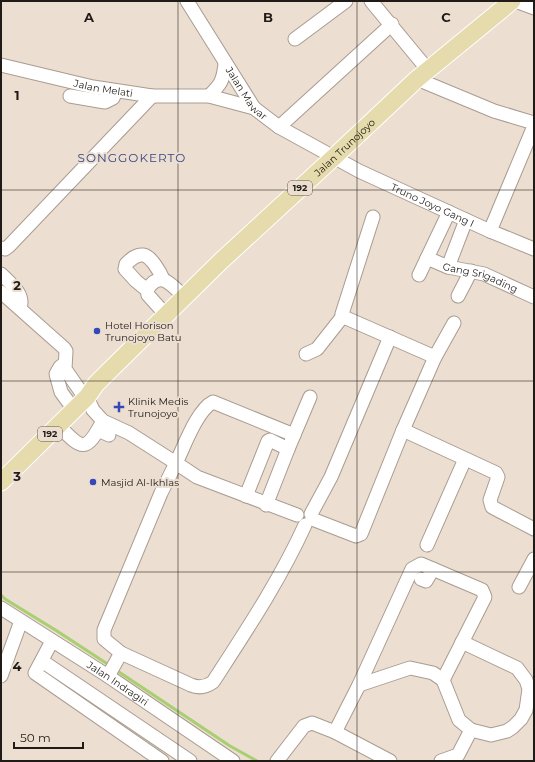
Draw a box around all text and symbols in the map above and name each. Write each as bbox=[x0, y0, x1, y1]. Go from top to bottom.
text: A bbox=[83, 9, 95, 25]
text: B bbox=[263, 9, 273, 25]
text: C bbox=[441, 9, 451, 25]
street label: Jalan Mawar bbox=[222, 64, 270, 123]
street label: Jalan Melati bbox=[71, 76, 134, 100]
text: 1 bbox=[14, 87, 20, 103]
street label: Jalan Trunojoyo bbox=[311, 116, 378, 180]
district label: SONGGOKERTO bbox=[78, 150, 186, 165]
street label: Truno Joyo Gang I bbox=[389, 180, 476, 230]
road number: 192 bbox=[288, 181, 312, 195]
street label: Gang Srigading bbox=[441, 259, 520, 296]
text: 2 bbox=[13, 277, 21, 293]
place label: Hotel Horison Trunojoyo Batu bbox=[105, 319, 182, 344]
marker: Hotel Horison Trunojoyo Batu bbox=[92, 326, 102, 336]
place label: Klinik Medis Trunojoyo bbox=[128, 395, 189, 420]
marker: Klinik Medis Trunojoyo bbox=[113, 401, 125, 413]
road number: 192 bbox=[38, 427, 62, 441]
text: 3 bbox=[12, 468, 21, 484]
place label: Masjid Al-Ikhlas bbox=[101, 476, 179, 489]
marker: Masjid Al-Ikhlas bbox=[88, 477, 98, 487]
text: 4 bbox=[13, 658, 22, 674]
street label: Jalan Indragiri bbox=[84, 658, 151, 709]
scale bar bbox=[14, 724, 83, 750]
text: 50 m bbox=[20, 730, 51, 745]

